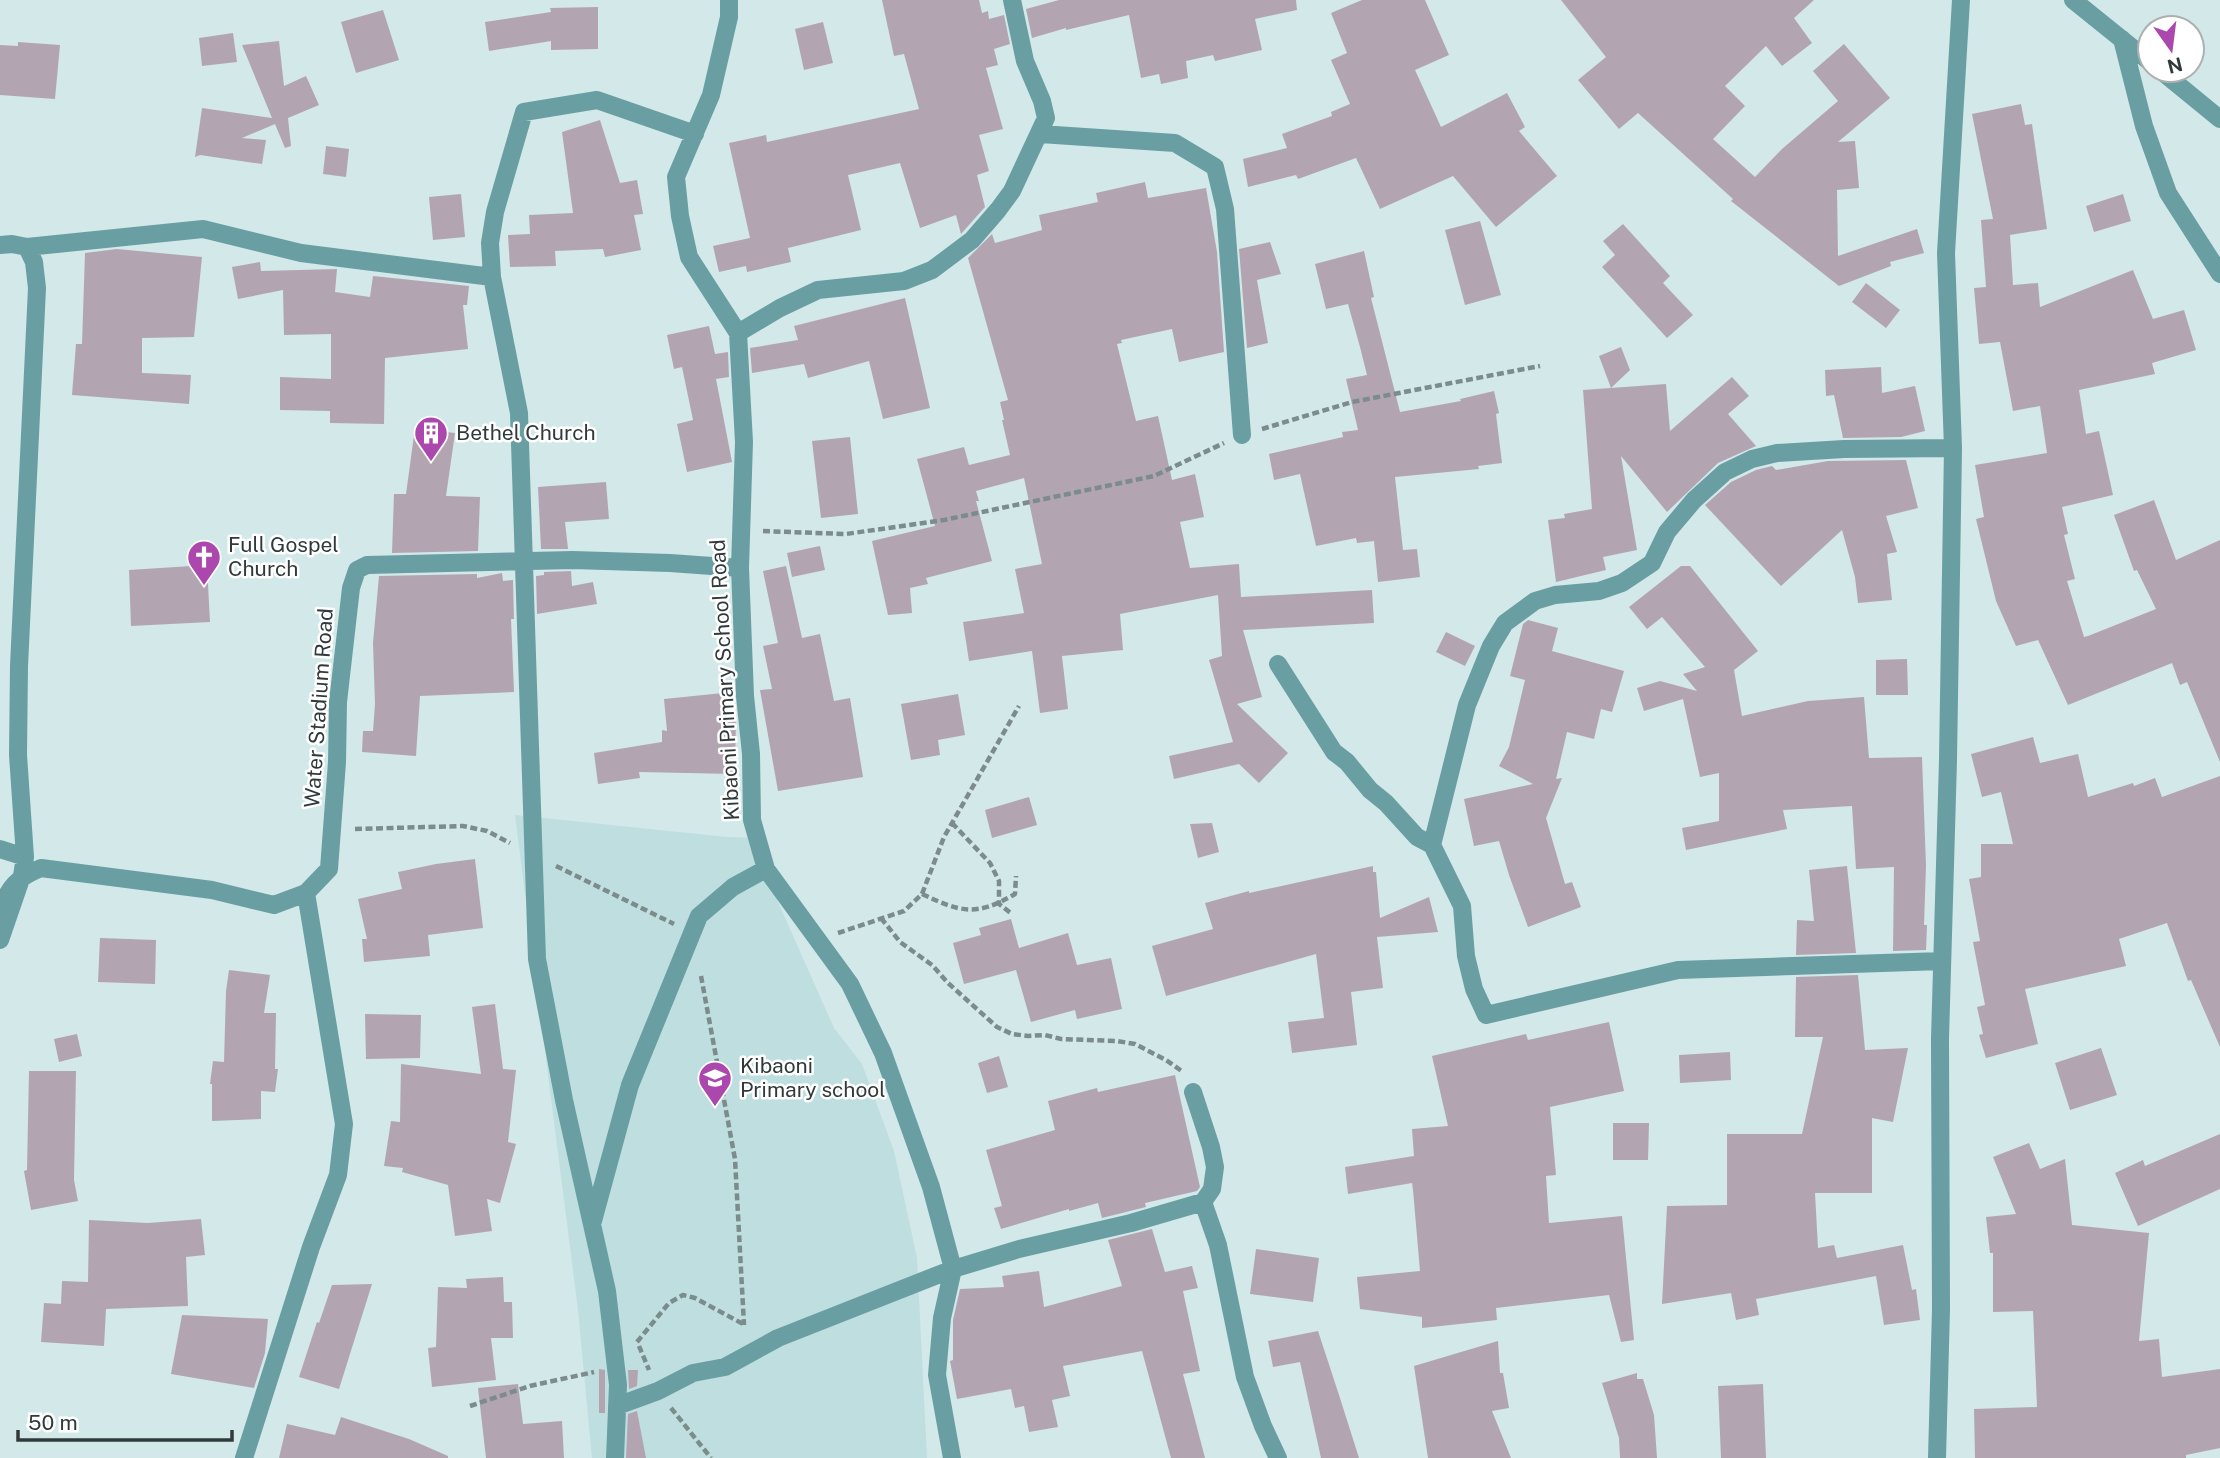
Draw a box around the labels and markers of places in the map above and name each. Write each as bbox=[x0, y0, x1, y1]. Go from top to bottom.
building icon: Bethel Church bbox=[412, 414, 450, 463]
place label: Bethel Church bbox=[456, 420, 596, 445]
place label: Full Gospel Church bbox=[228, 532, 339, 581]
church icon: Full Gospel Church bbox=[185, 538, 223, 587]
place label: Kibaoni Primary school bbox=[740, 1053, 886, 1102]
school or university icon: Kibaoni Primary school bbox=[696, 1059, 734, 1108]

